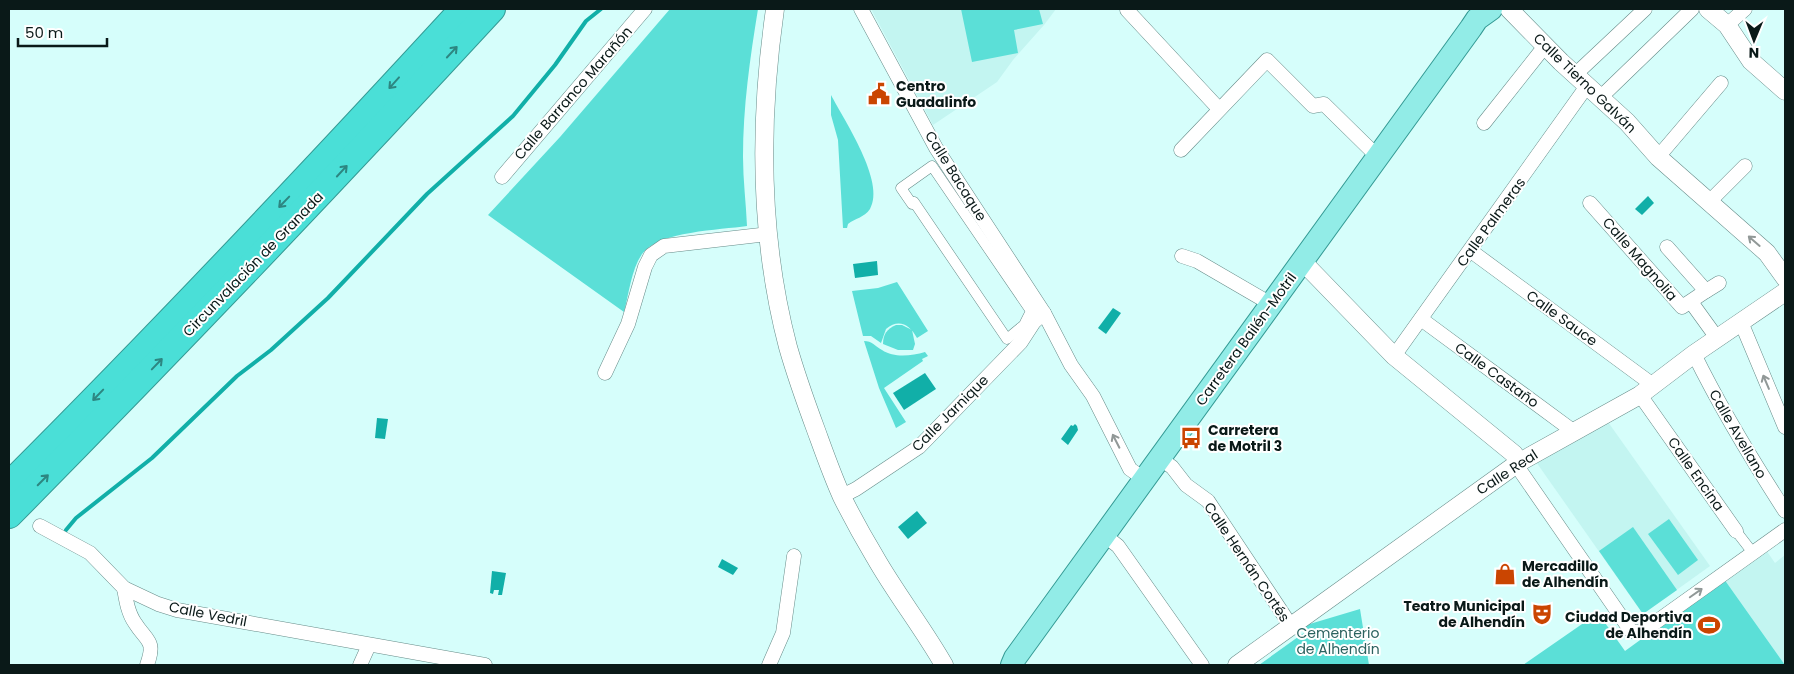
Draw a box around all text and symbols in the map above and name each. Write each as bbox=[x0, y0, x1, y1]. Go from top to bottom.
scale bar bbox=[18, 15, 106, 47]
north arrow bbox=[1729, 15, 1779, 65]
text: 50 m bbox=[25, 22, 63, 43]
street label: Calle Barranco Marañón bbox=[509, 22, 637, 164]
street label: Calle Tierno Galván bbox=[1529, 28, 1641, 138]
text: N bbox=[1748, 43, 1759, 63]
one-way arrow bbox=[446, 45, 458, 58]
place label: Centro Guadalinfo bbox=[896, 76, 976, 112]
one-way arrow bbox=[388, 77, 400, 90]
public building icon: Centro Guadalinfo bbox=[866, 81, 892, 107]
street label: Calle Bacaque bbox=[920, 127, 992, 225]
one-way arrow bbox=[336, 165, 348, 177]
street label: Calle Palmeras bbox=[1452, 173, 1530, 271]
street label: Circunvalación de Granada bbox=[178, 187, 328, 341]
one-way arrow bbox=[278, 196, 290, 209]
street label: Calle Magnolia bbox=[1598, 213, 1682, 305]
one-way arrow bbox=[1747, 235, 1760, 247]
street label: Carretera Bailén-Motril bbox=[1191, 268, 1301, 410]
street label: Calle Sauce bbox=[1522, 285, 1602, 351]
street label: Calle Castaño bbox=[1451, 338, 1543, 412]
one-way arrow bbox=[151, 358, 163, 371]
street label: Calle Jarnique bbox=[907, 370, 993, 456]
one-way arrow bbox=[1761, 375, 1771, 390]
street label: Calle Avellano bbox=[1704, 386, 1772, 482]
one-way arrow bbox=[92, 389, 104, 401]
place label: Carretera de Motril 3 bbox=[1208, 420, 1282, 456]
bus stop icon: Carretera de Motril 3 bbox=[1178, 425, 1204, 451]
street label: Calle Encina bbox=[1663, 433, 1729, 515]
one-way arrow bbox=[1111, 434, 1120, 449]
street label: Calle Real bbox=[1472, 445, 1542, 499]
one-way arrow bbox=[37, 474, 49, 486]
street label: Calle Hernán Cortés bbox=[1199, 498, 1295, 626]
place label: Mercadillo de Alhendín bbox=[1522, 556, 1608, 592]
shop icon: Mercadillo de Alhendín bbox=[1492, 561, 1518, 587]
one-way arrow bbox=[1688, 588, 1702, 598]
place label: Teatro Municipal de Alhendín bbox=[1403, 596, 1525, 632]
street label: Calle Vedril bbox=[167, 597, 249, 631]
theatre icon: Teatro Municipal de Alhendín bbox=[1529, 601, 1555, 627]
place label: Ciudad Deportiva de Alhendín bbox=[1565, 607, 1692, 643]
sports icon: Ciudad Deportiva de Alhendín bbox=[1696, 612, 1722, 638]
park label: Cementerio de Alhendín bbox=[1296, 623, 1380, 659]

